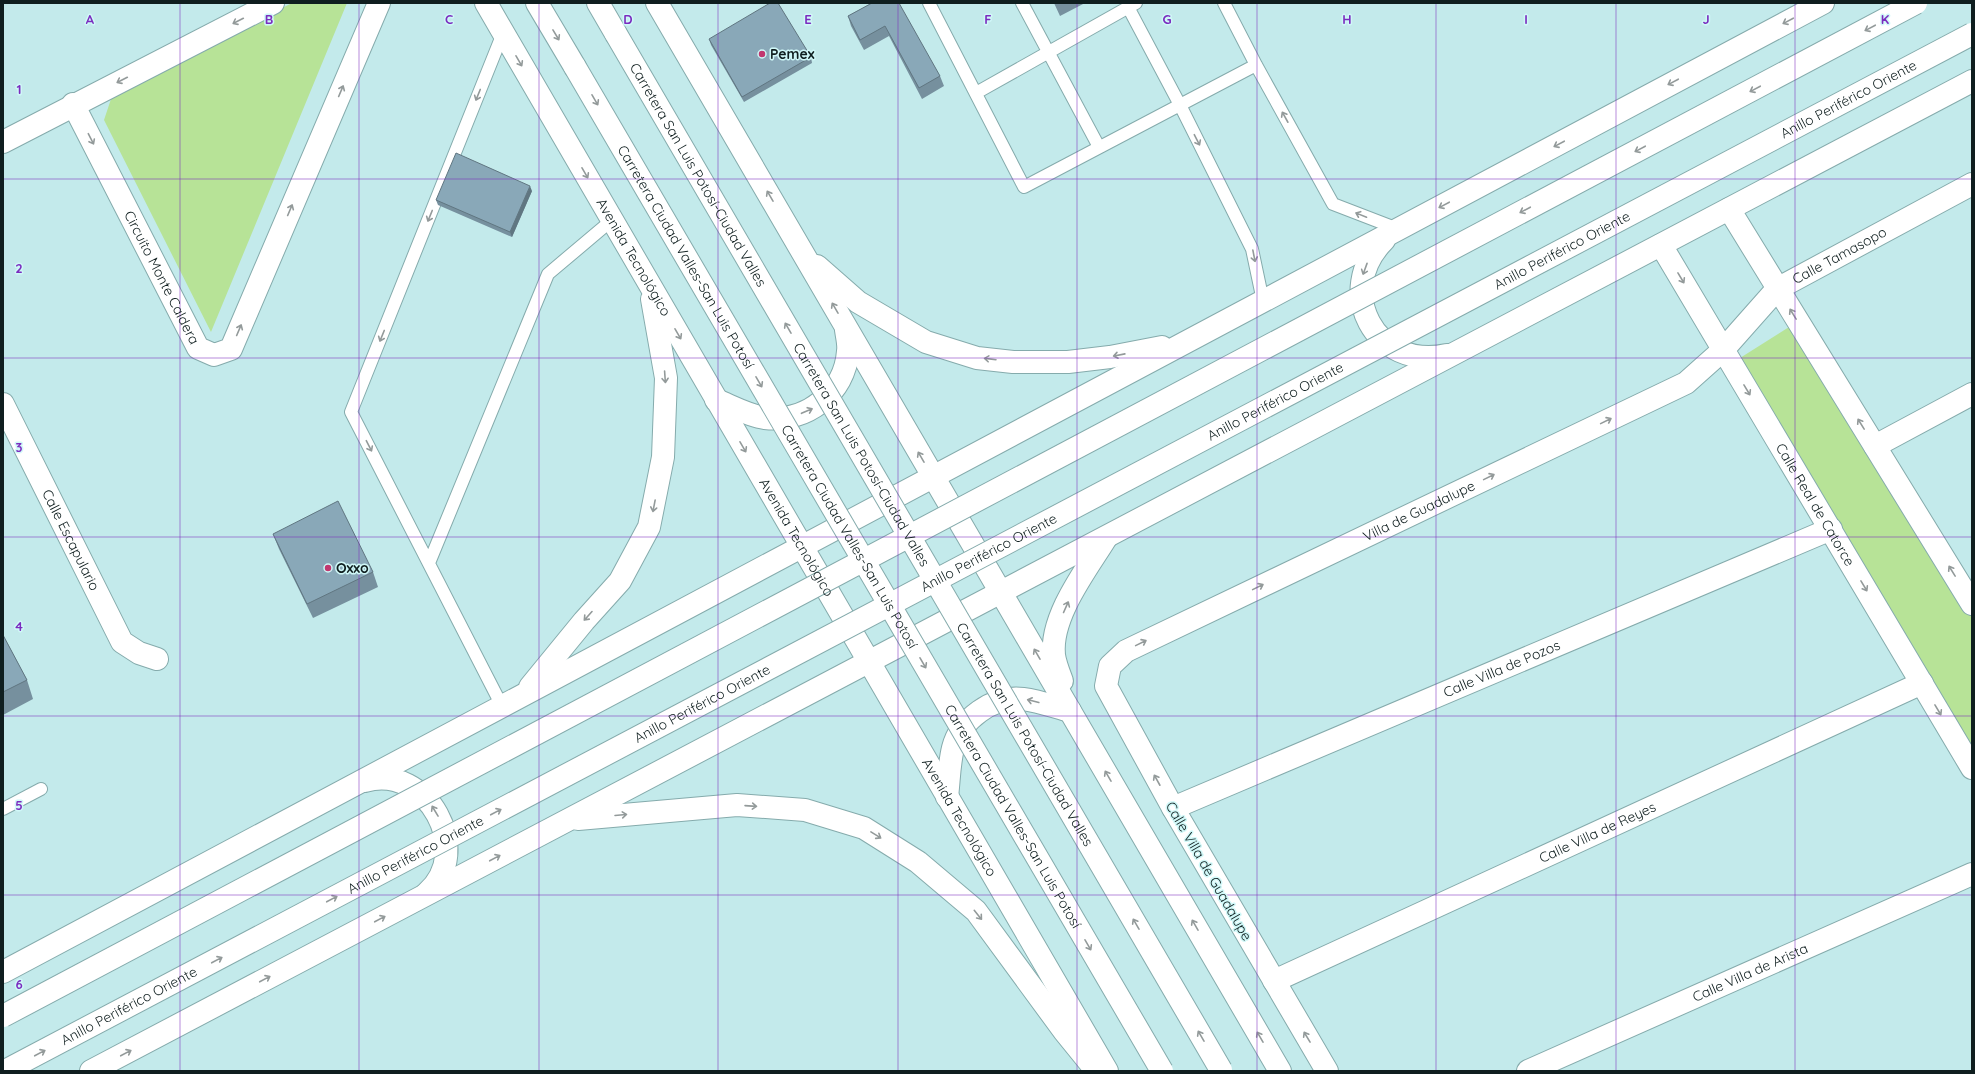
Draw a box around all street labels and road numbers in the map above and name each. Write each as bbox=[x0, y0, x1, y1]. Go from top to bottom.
street label: Anillo Periférico Oriente bbox=[1777, 56, 1920, 142]
street label: Carretera San Luis Potosí-Ciudad Valles bbox=[626, 60, 771, 290]
street label: Carretera Ciudad Valles-San Luis Potosí bbox=[614, 142, 758, 372]
street label: Avenida Tecnológico bbox=[592, 195, 675, 319]
street label: Anillo Periférico Oriente bbox=[1491, 207, 1633, 293]
street label: Circuito Monte Caldera bbox=[120, 208, 204, 347]
street label: Calle Tamasopo bbox=[1789, 223, 1890, 288]
street label: Carretera San Luis Potosí-Ciudad Valles bbox=[789, 339, 934, 570]
street label: Anillo Periférico Oriente bbox=[1204, 358, 1347, 445]
street label: Carretera Ciudad Valles-San Luis Potosí bbox=[777, 422, 922, 652]
street label: Calle Real de Catorce bbox=[1772, 440, 1859, 569]
street label: Avenida Tecnológico bbox=[755, 475, 838, 599]
street label: Villa de Guadalupe bbox=[1360, 476, 1478, 545]
street label: Calle Escapulario bbox=[38, 486, 104, 594]
street label: Anillo Periférico Oriente bbox=[917, 509, 1060, 596]
street label: Carretera San Luis Potosí-Ciudad Valles bbox=[953, 619, 1097, 849]
street label: Calle Villa de Pozos bbox=[1441, 636, 1563, 701]
street label: Anillo Periférico Oriente bbox=[631, 660, 773, 747]
street label: Carretera Ciudad Valles-San Luis Potosí bbox=[941, 701, 1085, 931]
street label: Avenida Tecnológico bbox=[918, 755, 1001, 880]
street label: Calle Villa de Guadalupe bbox=[1162, 798, 1256, 944]
street label: Calle Villa de Reyes bbox=[1536, 798, 1659, 867]
street label: Anillo Periférico Oriente bbox=[344, 811, 487, 898]
street label: Calle Villa de Arista bbox=[1690, 939, 1811, 1006]
street label: Anillo Periférico Oriente bbox=[58, 962, 200, 1049]

